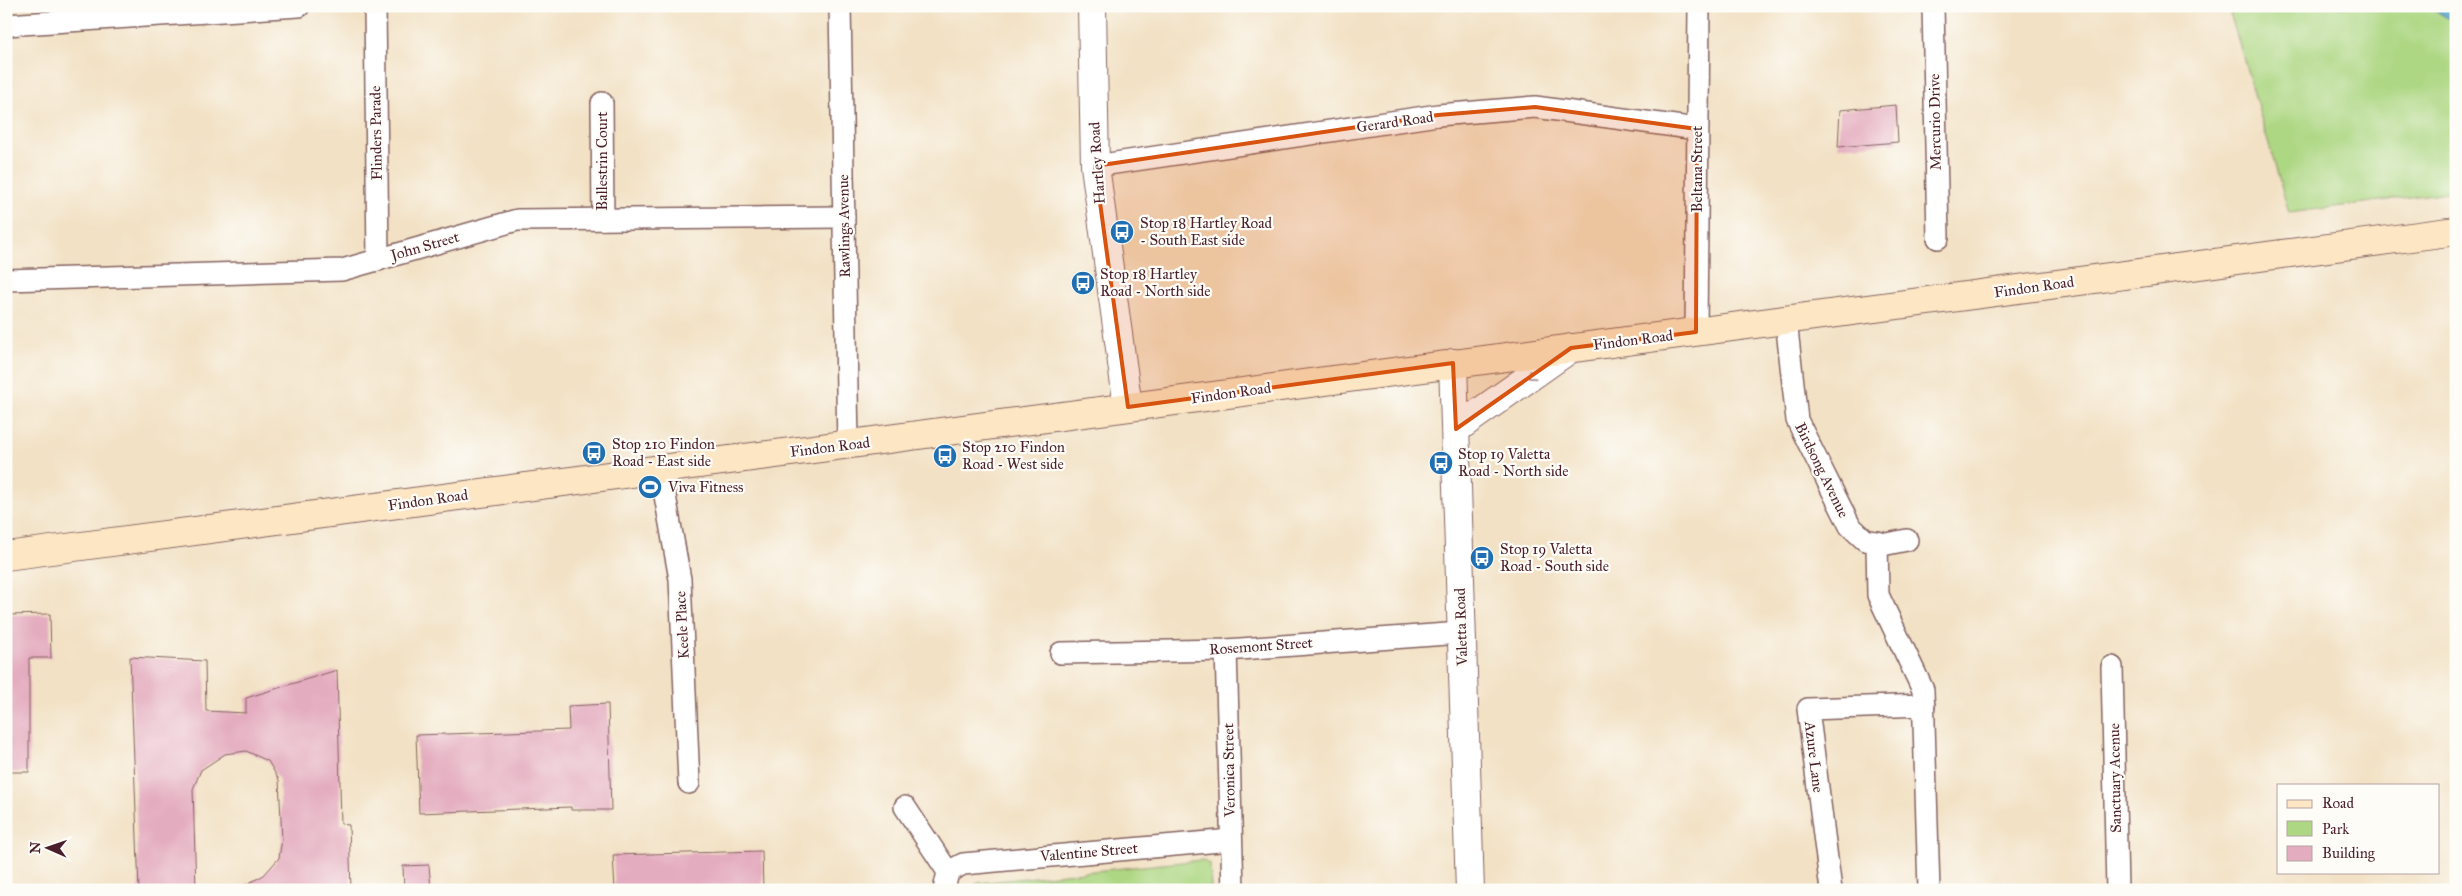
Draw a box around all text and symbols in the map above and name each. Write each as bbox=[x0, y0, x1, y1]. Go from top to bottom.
street label: Mercurio Drive bbox=[1925, 73, 1945, 171]
street label: Flinders Parade bbox=[366, 86, 386, 180]
street label: Gerard Road bbox=[1355, 108, 1435, 136]
street label: Ballestrin Court bbox=[593, 111, 611, 211]
street label: Hartley Road bbox=[1085, 121, 1109, 205]
street label: Beltana Street bbox=[1688, 125, 1706, 212]
street label: Rawlings Avenue bbox=[834, 174, 854, 278]
place label: Stop 18 Hartley Road - South East side bbox=[1140, 214, 1273, 249]
bus stop icon: Stop 18 Hartley Road - South East side bbox=[1109, 219, 1135, 245]
street label: John Street bbox=[387, 227, 462, 266]
place label: Stop 18 Hartley Road - North side bbox=[1100, 265, 1210, 300]
bus stop icon: Stop 18 Hartley Road - North side bbox=[1070, 270, 1096, 296]
street label: Findon Road bbox=[1993, 272, 2076, 302]
street label: Findon Road bbox=[1592, 326, 1675, 354]
one-way arrow bbox=[1527, 370, 1537, 379]
street label: Findon Road bbox=[1190, 378, 1273, 408]
street label: Birdsong Avenue bbox=[1791, 419, 1853, 521]
street label: Findon Road bbox=[789, 433, 872, 461]
place label: Stop 210 Findon Road - East side bbox=[612, 435, 715, 470]
place label: Stop 210 Findon Road - West side bbox=[962, 438, 1065, 473]
bus stop icon: Stop 210 Findon Road - East side bbox=[581, 440, 607, 466]
bus stop icon: Stop 210 Findon Road - West side bbox=[932, 443, 958, 469]
place label: Stop 19 Valetta Road - North side bbox=[1458, 445, 1568, 480]
bus stop icon: Stop 19 Valetta Road - North side bbox=[1428, 450, 1454, 476]
sports icon: Viva Fitness bbox=[637, 474, 663, 500]
place label: Viva Fitness bbox=[667, 478, 744, 496]
street label: Findon Road bbox=[387, 485, 470, 515]
place label: Stop 19 Valetta Road - South side bbox=[1500, 540, 1609, 575]
bus stop icon: Stop 19 Valetta Road - South side bbox=[1469, 545, 1495, 571]
street label: Valetta Road bbox=[1451, 587, 1471, 667]
street label: Keele Place bbox=[671, 591, 693, 659]
street label: Rosemont Street bbox=[1209, 633, 1314, 659]
street label: Azure Lane bbox=[1801, 719, 1827, 794]
street label: Veronica Street bbox=[1219, 722, 1239, 818]
street label: Sanctuary Acenue bbox=[2105, 723, 2125, 833]
legend bbox=[2277, 784, 2440, 874]
text: Road bbox=[2322, 794, 2354, 812]
text: Park bbox=[2322, 820, 2349, 838]
north arrow bbox=[22, 824, 72, 874]
street label: Valentine Street bbox=[1038, 839, 1139, 865]
text: N bbox=[27, 841, 44, 854]
text: Building bbox=[2322, 844, 2376, 862]

